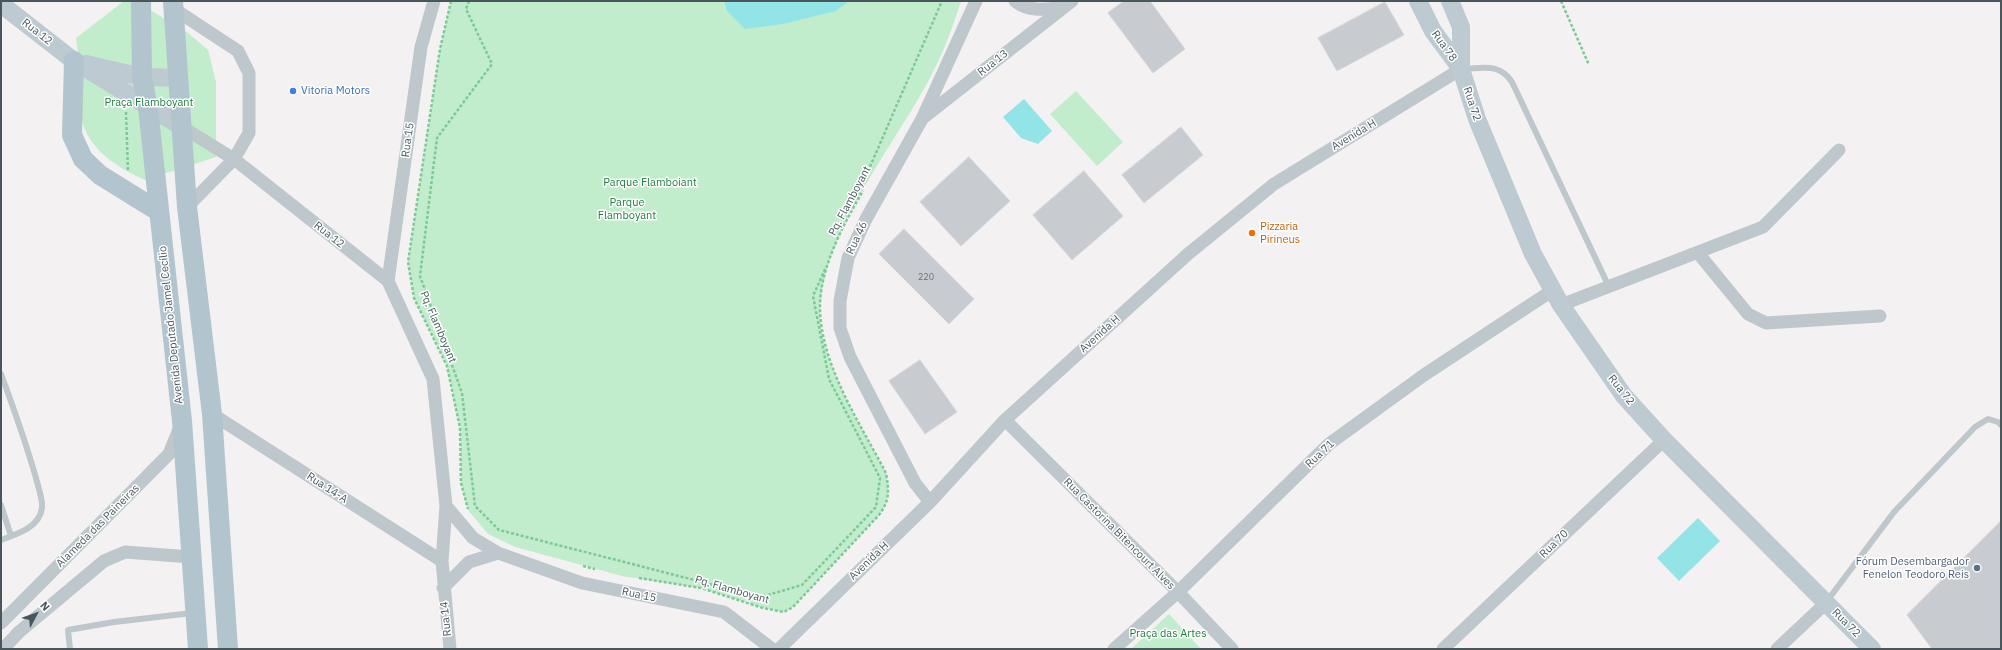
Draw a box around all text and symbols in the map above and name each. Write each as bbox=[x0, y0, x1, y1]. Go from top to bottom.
street label: Rua 12 bbox=[19, 16, 55, 48]
street label: Rua 78 bbox=[1428, 28, 1460, 64]
street label: Rua 13 bbox=[975, 47, 1011, 79]
place label: Vitoria Motors bbox=[301, 84, 370, 98]
street label: Rua 72 bbox=[1460, 85, 1484, 123]
marker: Vitoria Motors bbox=[288, 86, 298, 96]
park label: Praça Flamboyant bbox=[105, 96, 193, 110]
street label: Avenida H bbox=[1329, 117, 1379, 153]
street label: Rua 15 bbox=[399, 122, 417, 158]
street label: Pq. Flamboyant bbox=[826, 164, 874, 238]
park label: Parque Flamboiant bbox=[603, 176, 697, 190]
park label: Parque Flamboyant bbox=[598, 196, 656, 222]
street label: Rua 12 bbox=[311, 219, 347, 251]
street label: Rua 46 bbox=[844, 219, 870, 257]
place label: Pizzaria Pirineus bbox=[1260, 220, 1300, 246]
marker: Pizzaria Pirineus bbox=[1247, 228, 1257, 238]
street label: Avenida Deputado Jamel Cecílio bbox=[156, 245, 186, 405]
house number: 220 bbox=[918, 272, 934, 282]
street label: Pq. Flamboyant bbox=[417, 289, 459, 365]
street label: Avenida H bbox=[1077, 312, 1123, 356]
street label: Rua 72 bbox=[1605, 372, 1637, 408]
street label: Rua 71 bbox=[1303, 437, 1337, 471]
street label: Rua 14-A bbox=[304, 470, 350, 506]
street label: Rua Castorina Bitencourt Alves bbox=[1060, 475, 1178, 593]
street label: Alameda das Paineiras bbox=[54, 482, 142, 570]
street label: Rua 70 bbox=[1537, 527, 1571, 561]
street label: Avenida H bbox=[846, 539, 892, 583]
place label: Fórum Desembargador Fenelon Teodoro Reis bbox=[1856, 555, 1969, 581]
marker: Fórum Desembargador Fenelon Teodoro Reis bbox=[1972, 563, 1982, 573]
street label: Pq. Flamboyant bbox=[693, 573, 771, 607]
street label: Rua 15 bbox=[621, 585, 657, 605]
north arrow bbox=[16, 594, 56, 634]
text: N bbox=[37, 599, 53, 614]
street label: Rua 14 bbox=[438, 601, 454, 637]
street label: Rua 72 bbox=[1829, 606, 1863, 640]
park label: Praça das Artes bbox=[1130, 627, 1206, 641]

